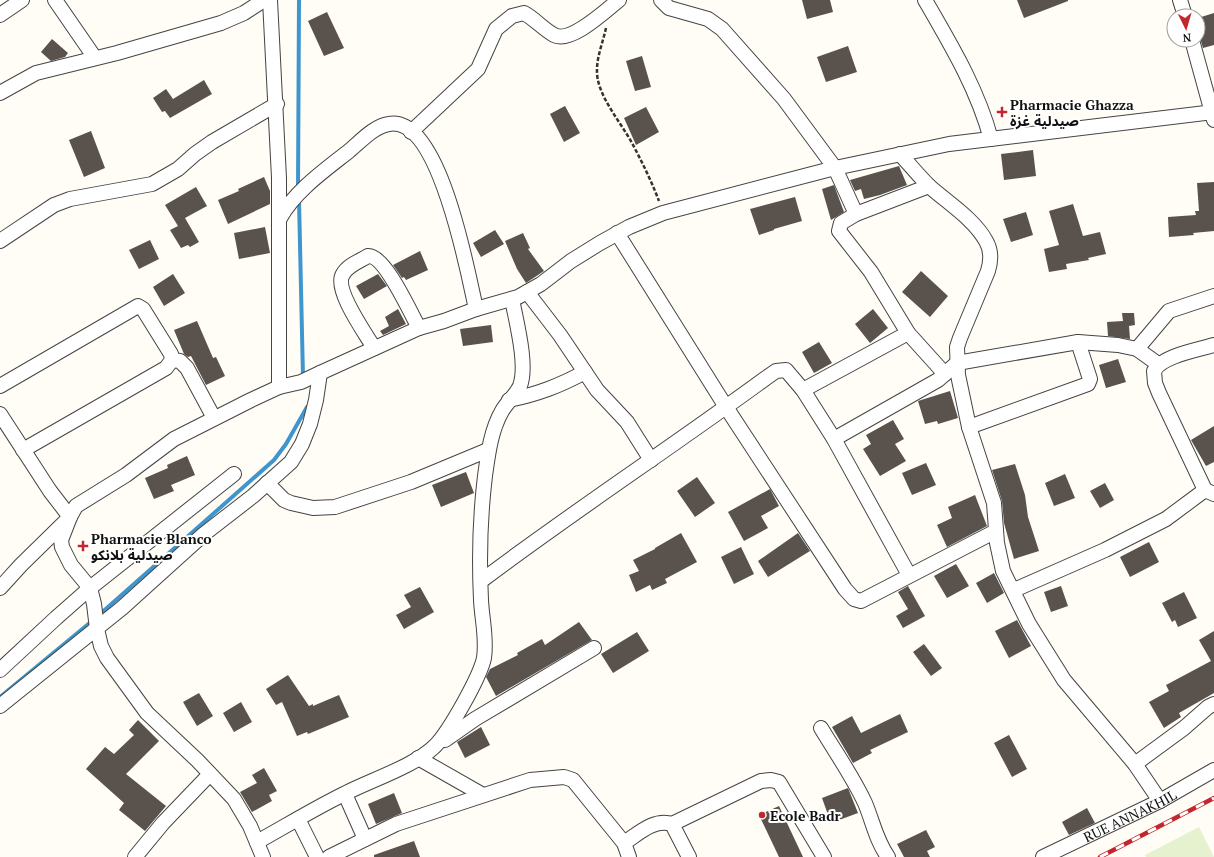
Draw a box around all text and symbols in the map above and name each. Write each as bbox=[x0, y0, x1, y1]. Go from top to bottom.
north arrow bbox=[1166, 8, 1206, 48]
text: N bbox=[1181, 31, 1192, 45]
place label: Pharmacie Ghazza صيدلية غزة bbox=[1010, 95, 1134, 130]
marker: Pharmacie Ghazza صيدلية غزة bbox=[997, 107, 1007, 117]
place label: Pharmacie Blanco صيدلية بلانكو bbox=[91, 529, 212, 564]
marker: Pharmacie Blanco صيدلية بلانكو bbox=[78, 541, 88, 551]
street label: RUE ANNAKHIL bbox=[1080, 784, 1180, 846]
place label: Ecole Badr bbox=[770, 806, 841, 825]
marker: Ecole Badr bbox=[757, 810, 767, 820]

